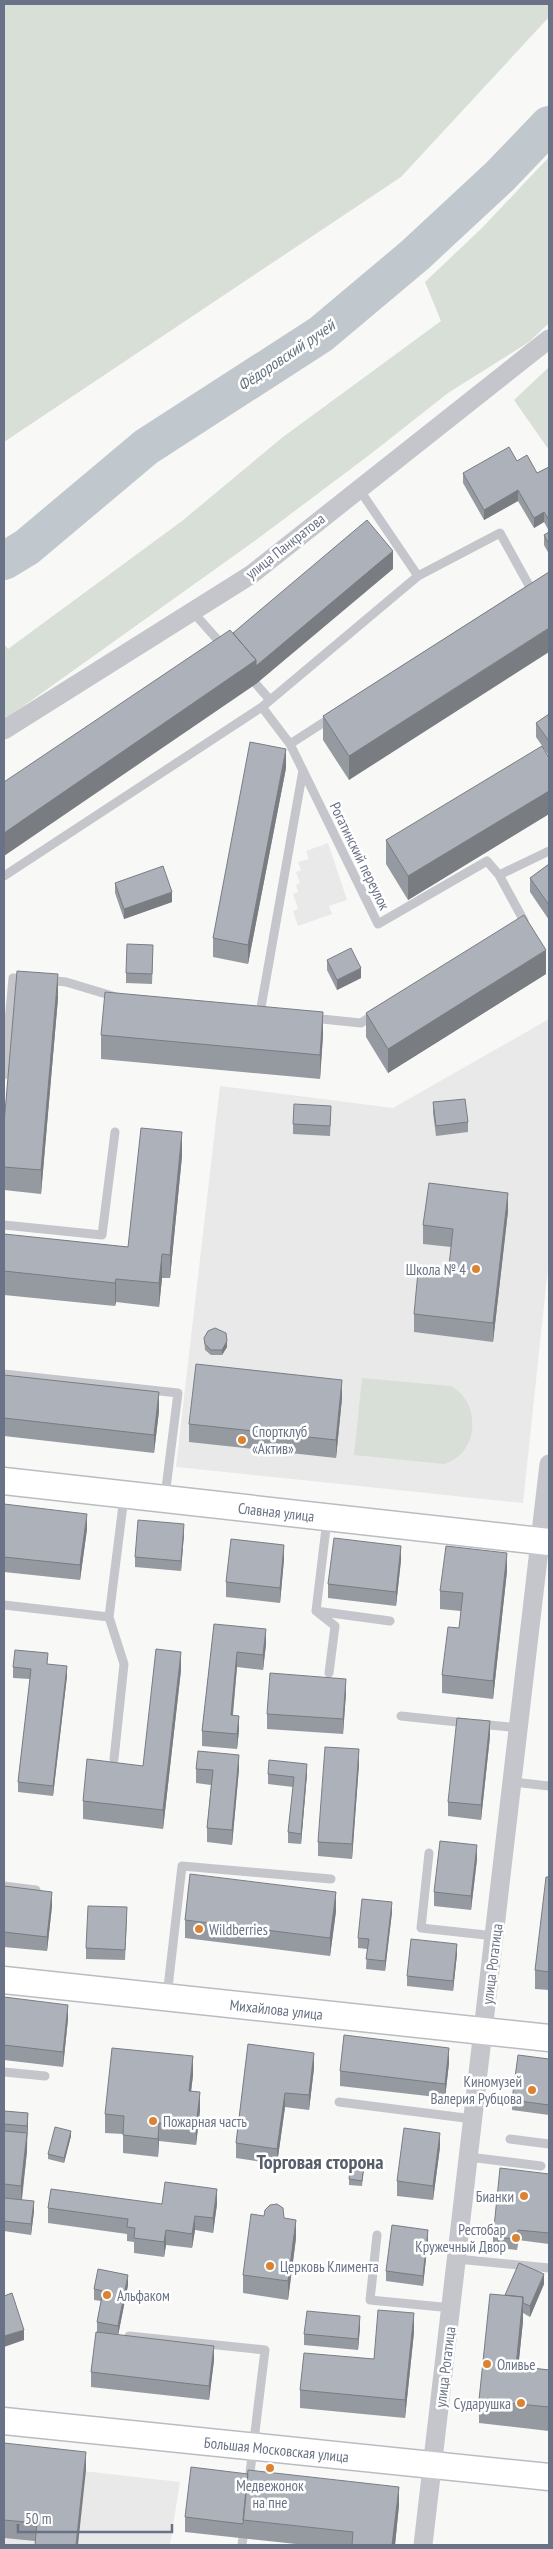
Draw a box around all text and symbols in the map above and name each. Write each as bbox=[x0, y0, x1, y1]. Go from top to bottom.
water label: Фёдоровский ручей bbox=[234, 314, 340, 395]
street label: улица Панкратова bbox=[241, 509, 329, 583]
street label: Рогатинский переулок bbox=[326, 799, 394, 913]
place label: Школа № 4 bbox=[406, 1260, 466, 1279]
marker: Школа № 4 bbox=[470, 1263, 482, 1275]
place label: Спортклуб «Актив» bbox=[252, 1422, 307, 1458]
marker: Спортклуб «Актив» bbox=[236, 1434, 248, 1446]
street label: Славная улица bbox=[237, 1498, 316, 1525]
place label: Wildberries bbox=[209, 1920, 268, 1939]
marker: Wildberries bbox=[193, 1923, 205, 1935]
street label: улица Рогатица bbox=[478, 1923, 506, 2005]
street label: Михайлова улица bbox=[229, 1995, 324, 2023]
place label: Киномузей Валерия Рубцова bbox=[430, 2072, 522, 2108]
marker: Киномузей Валерия Рубцова bbox=[526, 2084, 538, 2096]
place label: Пожарная часть bbox=[163, 2112, 247, 2131]
marker: Пожарная часть bbox=[147, 2115, 159, 2127]
district label: Торговая сторона bbox=[256, 2149, 384, 2175]
place label: Бианки bbox=[476, 2187, 514, 2206]
marker: Бианки bbox=[518, 2190, 530, 2202]
place label: Рестобар Кружечный Двор bbox=[415, 2220, 506, 2256]
marker: Рестобар Кружечный Двор bbox=[510, 2232, 522, 2244]
place label: Церковь Климента bbox=[280, 2257, 379, 2276]
marker: Церковь Климента bbox=[264, 2260, 276, 2272]
place label: Альфаком bbox=[117, 2286, 170, 2305]
marker: Альфаком bbox=[101, 2289, 113, 2301]
street label: улица Рогатица bbox=[431, 2326, 459, 2408]
place label: Оливье bbox=[497, 2355, 535, 2374]
marker: Оливье bbox=[481, 2358, 493, 2370]
place label: Сударушка bbox=[454, 2394, 511, 2413]
marker: Сударушка bbox=[515, 2397, 527, 2409]
street label: Большая Московская улица bbox=[203, 2432, 350, 2466]
marker: Медвежонок на пне bbox=[264, 2462, 276, 2474]
place label: Медвежонок на пне bbox=[236, 2476, 304, 2512]
scale bar bbox=[18, 2502, 171, 2534]
text: 50 m bbox=[25, 2509, 51, 2528]

